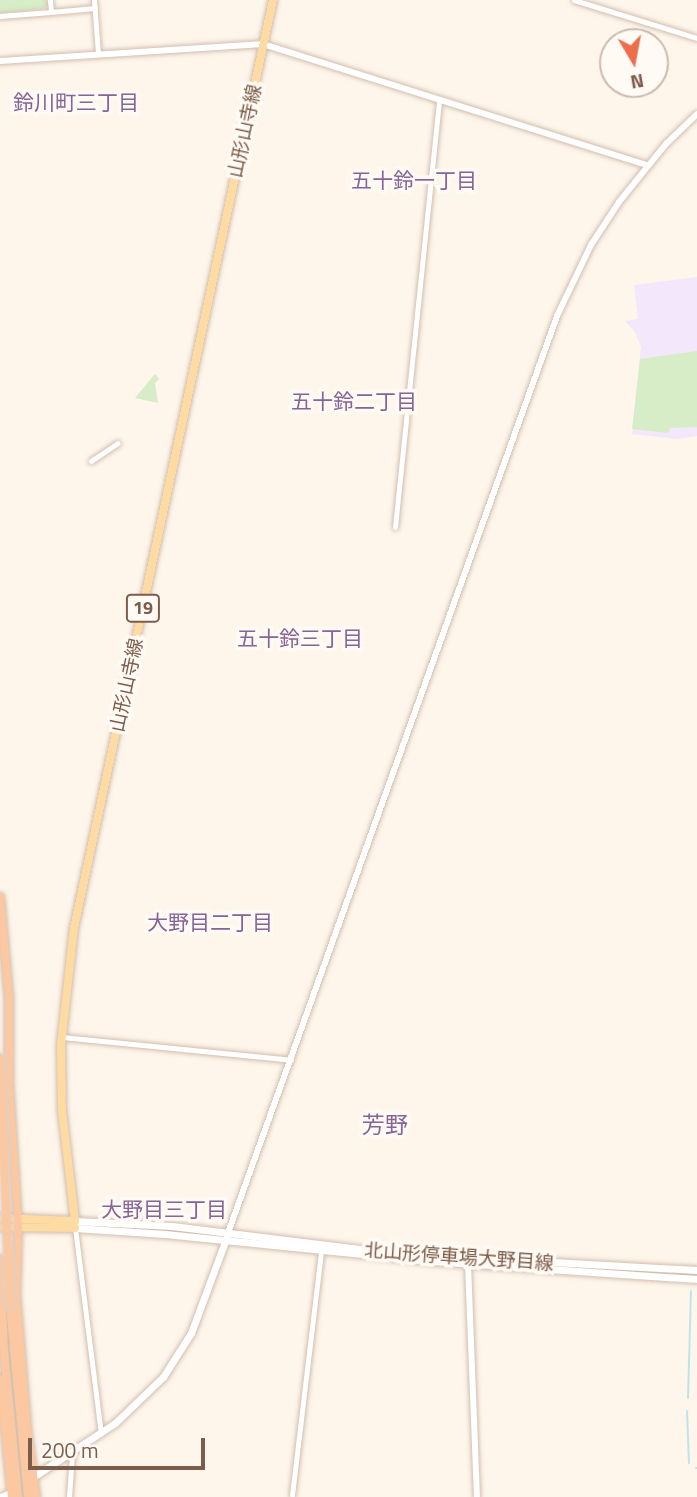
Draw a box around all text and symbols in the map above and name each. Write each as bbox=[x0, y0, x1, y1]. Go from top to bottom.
north arrow bbox=[599, 28, 669, 98]
text: N bbox=[628, 67, 646, 98]
street label: 山形山寺線 bbox=[223, 82, 265, 180]
district label: 鈴川町三丁目 bbox=[13, 89, 139, 115]
district label: 五十鈴一丁目 bbox=[351, 167, 477, 193]
district label: 五十鈴二丁目 bbox=[291, 388, 417, 414]
road number: 19 bbox=[125, 594, 160, 622]
district label: 五十鈴三丁目 bbox=[237, 625, 363, 651]
street label: 山形山寺線 bbox=[105, 636, 147, 734]
district label: 大野目二丁目 bbox=[147, 909, 273, 935]
district label: 芳野 bbox=[362, 1111, 408, 1139]
district label: 大野目三丁目 bbox=[101, 1196, 227, 1222]
street label: 北山形停車場大野目線 bbox=[363, 1238, 555, 1274]
scale bar bbox=[32, 1424, 208, 1468]
text: 200 m bbox=[41, 1434, 98, 1466]

